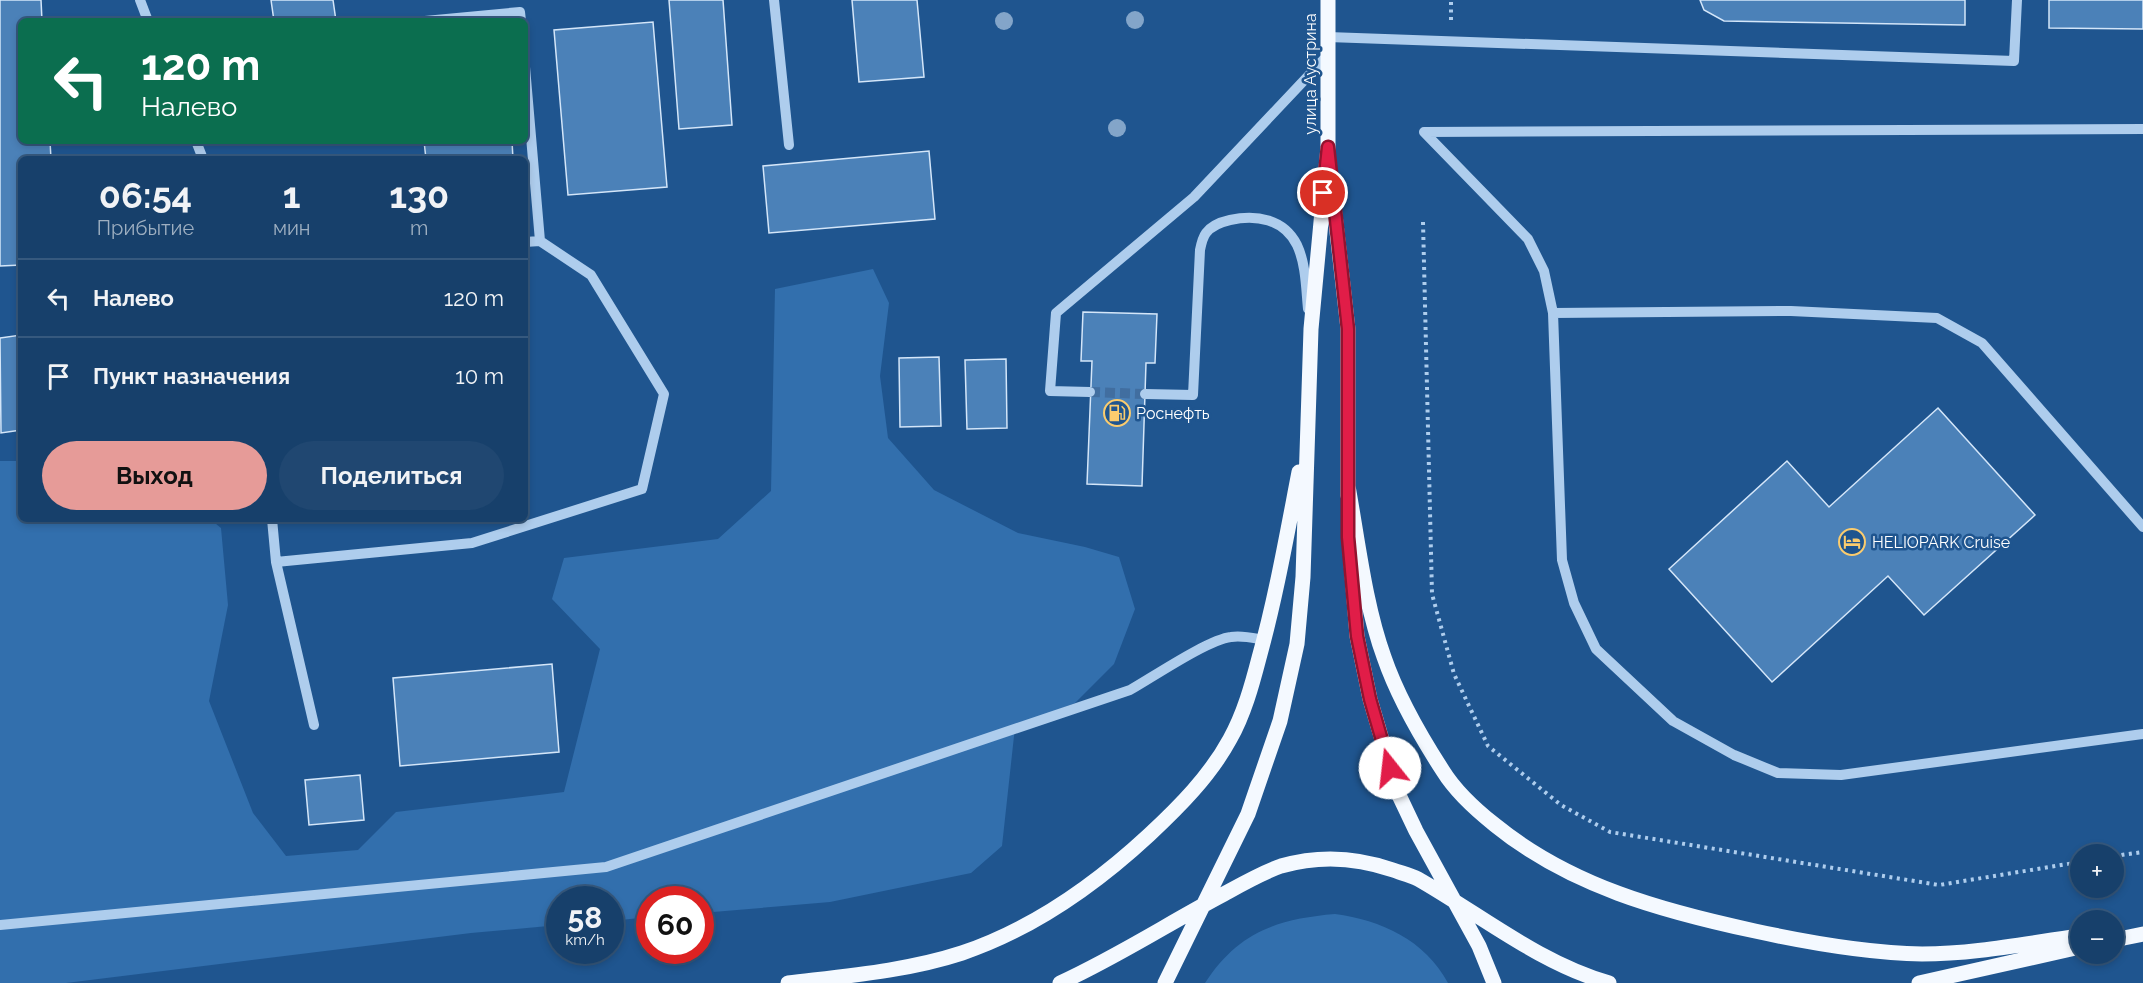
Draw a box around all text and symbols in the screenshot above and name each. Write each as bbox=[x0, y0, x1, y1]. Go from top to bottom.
street label: улица Аустрина bbox=[1301, 13, 1320, 135]
text: 120 m bbox=[141, 41, 260, 90]
icon: left bbox=[42, 42, 120, 120]
text: Налево bbox=[141, 91, 237, 122]
pin bbox=[1297, 167, 1348, 218]
text: 06:54 bbox=[99, 174, 192, 216]
text: 1 bbox=[283, 174, 301, 216]
text: 130 bbox=[389, 174, 449, 216]
icon: arrive bbox=[1306, 176, 1339, 209]
text: Прибытие bbox=[97, 216, 194, 240]
text: мин bbox=[273, 216, 310, 240]
text: m bbox=[410, 216, 428, 240]
icon: left bbox=[42, 282, 75, 315]
text: Налево bbox=[93, 285, 174, 311]
text: 120 m bbox=[444, 285, 504, 311]
icon: arrive bbox=[42, 360, 75, 393]
text: Пункт назначения bbox=[93, 363, 290, 389]
text: 10 m bbox=[455, 363, 504, 389]
fuel station icon: Роснефть bbox=[1102, 398, 1132, 428]
place label: Роснефть bbox=[1136, 404, 1210, 423]
button: Выход bbox=[42, 441, 267, 510]
button: Поделиться bbox=[279, 441, 504, 510]
hotel icon: HELIOPARK Cruise bbox=[1837, 527, 1867, 557]
place label: HELIOPARK Cruise bbox=[1872, 533, 2010, 552]
position arrow bbox=[1358, 736, 1422, 800]
map controls bbox=[2070, 844, 2124, 964]
button: + bbox=[2070, 844, 2124, 898]
speed limit sign: 60 bbox=[636, 886, 714, 964]
text: 58 bbox=[568, 900, 602, 935]
button: − bbox=[2070, 910, 2124, 964]
text: km/h bbox=[565, 931, 605, 949]

